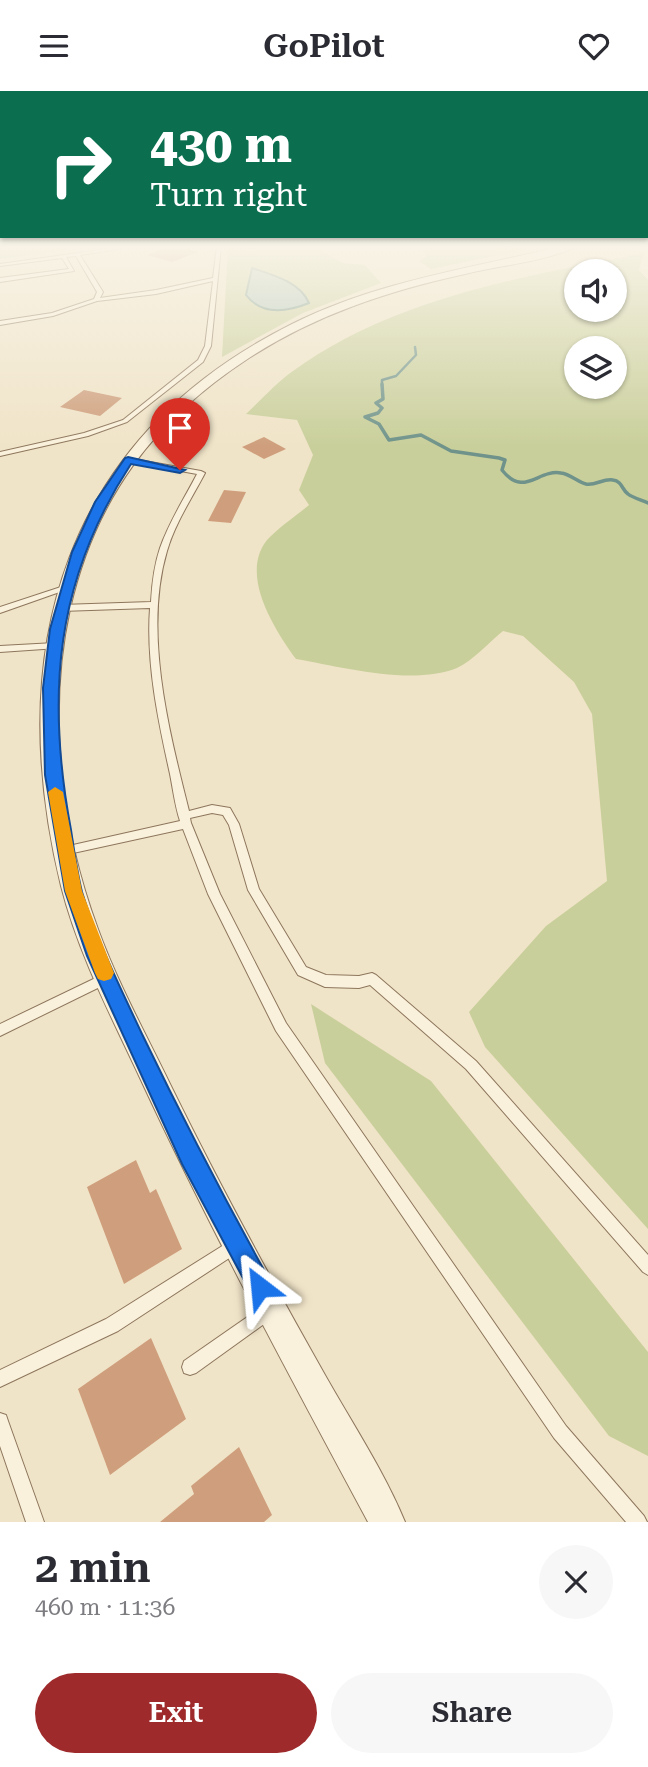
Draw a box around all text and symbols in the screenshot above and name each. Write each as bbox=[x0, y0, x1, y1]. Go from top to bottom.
icon: menu bbox=[35, 27, 73, 65]
text: GoPilot bbox=[263, 27, 385, 65]
icon: heart bbox=[575, 27, 613, 65]
text: 430 m bbox=[150, 117, 292, 174]
icon: right bbox=[35, 119, 126, 210]
text: Turn right bbox=[150, 176, 307, 214]
map controls bbox=[564, 259, 627, 399]
button: sound bbox=[564, 259, 627, 322]
button: layers bbox=[564, 336, 627, 399]
pin bbox=[150, 398, 210, 470]
icon: arrive bbox=[161, 409, 199, 447]
position arrow bbox=[223, 1250, 297, 1324]
text: 2 min bbox=[35, 1543, 151, 1592]
button: close bbox=[539, 1545, 613, 1619]
text: 460 m · 11:36 bbox=[35, 1594, 175, 1621]
button: Exit bbox=[35, 1673, 317, 1753]
button: Share bbox=[331, 1673, 613, 1753]

